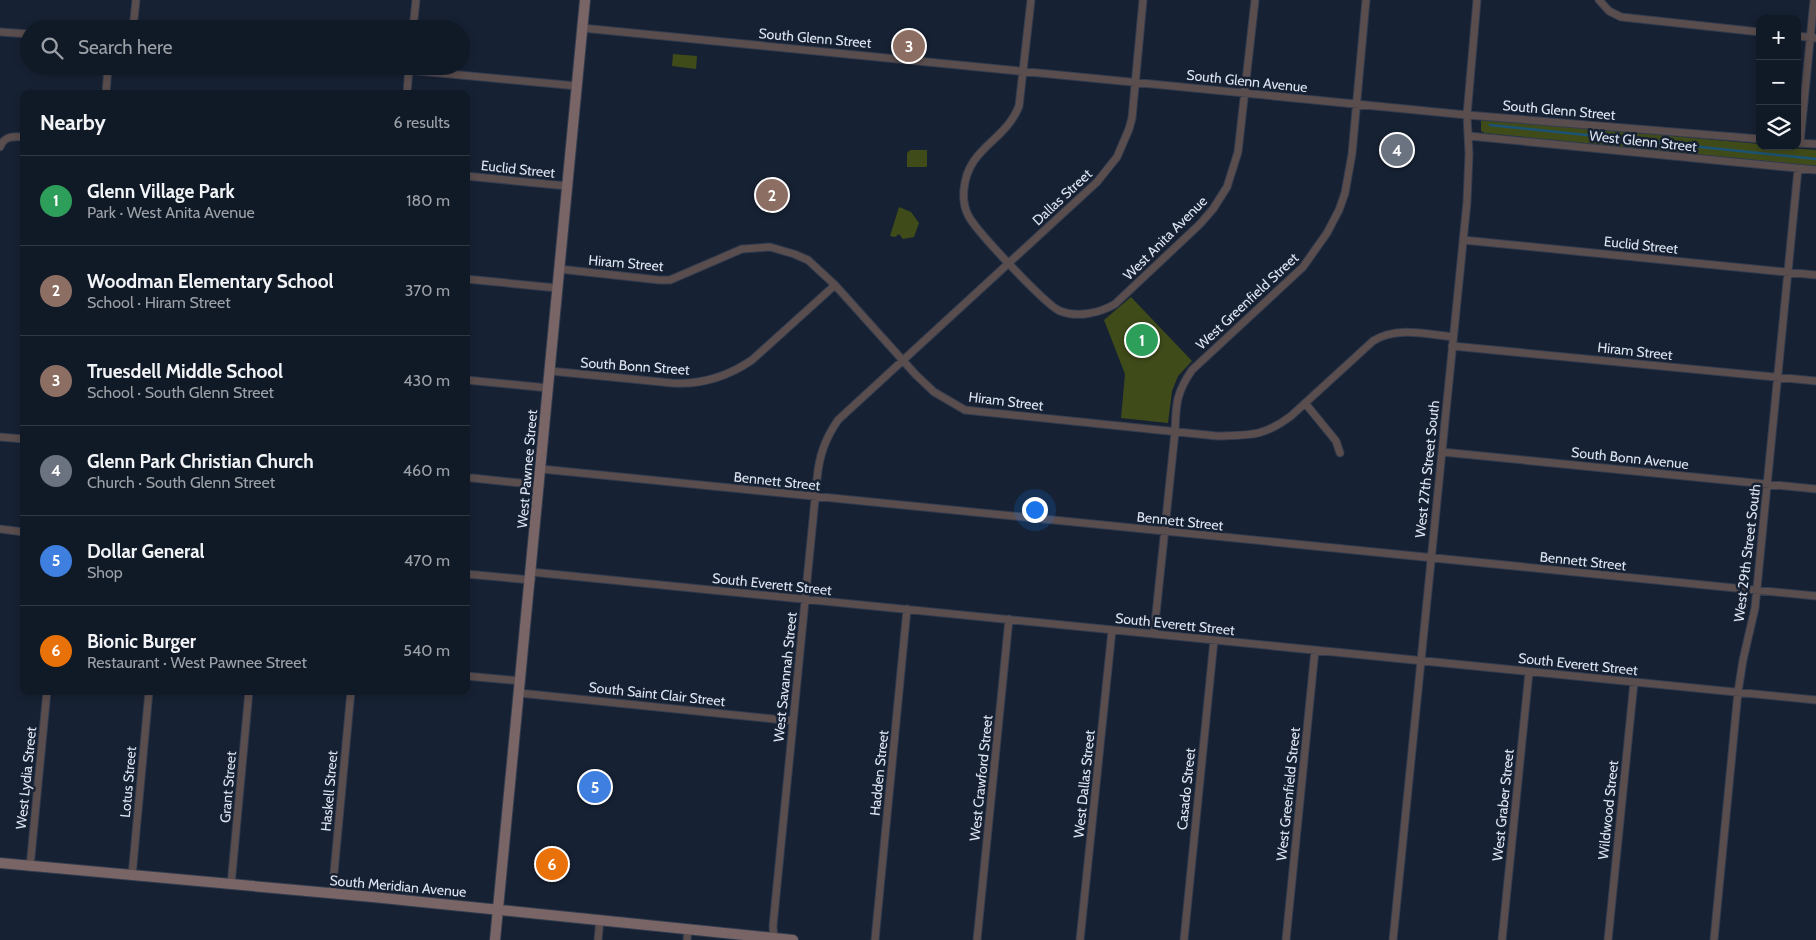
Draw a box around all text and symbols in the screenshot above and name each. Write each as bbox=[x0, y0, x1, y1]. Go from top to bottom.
map controls bbox=[1756, 15, 1801, 150]
button: + bbox=[1756, 15, 1801, 60]
search box bbox=[20, 20, 470, 75]
street label: South Glenn Street bbox=[758, 24, 872, 52]
pin: 3 bbox=[893, 27, 925, 65]
icon: search bbox=[38, 34, 66, 62]
text: Search here bbox=[78, 36, 172, 59]
button: − bbox=[1756, 60, 1801, 105]
street label: South Glenn Avenue bbox=[1186, 66, 1308, 96]
street label: South Glenn Street bbox=[1502, 96, 1616, 124]
button: layers bbox=[1756, 105, 1801, 150]
text: Nearby bbox=[40, 110, 106, 135]
text: 6 results bbox=[394, 113, 450, 132]
street label: West Glenn Street bbox=[1588, 126, 1698, 156]
pin: 4 bbox=[1381, 131, 1413, 169]
street label: Euclid Street bbox=[480, 156, 556, 182]
street label: Dallas Street bbox=[1028, 165, 1096, 229]
pin: 2 bbox=[756, 176, 788, 214]
text: Glenn Village Park bbox=[87, 180, 235, 203]
text: 1 bbox=[53, 191, 59, 210]
text: 180 m bbox=[406, 191, 450, 210]
street label: West Anita Avenue bbox=[1119, 192, 1211, 284]
text: Park · West Anita Avenue bbox=[87, 203, 255, 222]
street label: Euclid Street bbox=[1603, 232, 1679, 258]
street label: West Greenfield Street bbox=[1192, 249, 1302, 353]
street label: Hiram Street bbox=[588, 251, 665, 275]
text: Woodman Elementary School bbox=[87, 270, 334, 293]
text: 2 bbox=[52, 281, 60, 300]
text: 370 m bbox=[405, 281, 450, 300]
text: School · Hiram Street bbox=[87, 293, 231, 312]
pin: 1 bbox=[1126, 321, 1158, 359]
street label: Hiram Street bbox=[1597, 338, 1674, 364]
street label: South Bonn Street bbox=[580, 353, 691, 379]
text: Truesdell Middle School bbox=[87, 360, 283, 383]
text: 3 bbox=[52, 371, 60, 390]
text: 430 m bbox=[403, 371, 450, 390]
text: School · South Glenn Street bbox=[87, 383, 274, 402]
street label: Hiram Street bbox=[968, 387, 1045, 415]
street label: West 27th Street South bbox=[1411, 399, 1443, 539]
street label: West Pawnee Street bbox=[513, 409, 541, 529]
street label: South Bonn Avenue bbox=[1570, 443, 1690, 473]
text: Glenn Park Christian Church bbox=[87, 450, 314, 473]
text: 4 bbox=[51, 461, 61, 480]
text: 460 m bbox=[403, 461, 450, 480]
street label: Bennett Street bbox=[733, 468, 821, 495]
text: Church · South Glenn Street bbox=[87, 473, 275, 492]
street label: West 29th Street South bbox=[1730, 483, 1764, 623]
your location bbox=[1022, 497, 1048, 523]
street label: Bennett Street bbox=[1136, 508, 1224, 535]
text: Dollar General bbox=[87, 540, 205, 563]
street label: Bennett Street bbox=[1539, 548, 1627, 575]
text: 5 bbox=[52, 551, 60, 570]
text: 470 m bbox=[404, 551, 450, 570]
text: Shop bbox=[87, 563, 123, 582]
street label: South Everett Street bbox=[711, 569, 833, 599]
street label: South Everett Street bbox=[1114, 609, 1236, 639]
street label: West Savannah Street bbox=[769, 611, 801, 743]
text: Bionic Burger bbox=[87, 630, 196, 653]
text: 6 bbox=[52, 641, 61, 660]
text: 540 m bbox=[403, 641, 450, 660]
street label: South Everett Street bbox=[1517, 649, 1639, 679]
text: Restaurant · West Pawnee Street bbox=[87, 653, 307, 672]
street label: South Saint Clair Street bbox=[588, 678, 726, 710]
street label: West Crawford Street bbox=[965, 714, 997, 842]
street label: West Lydia Street bbox=[12, 726, 40, 830]
street label: West Greenfield Street bbox=[1272, 726, 1304, 862]
street label: Hadden Street bbox=[866, 729, 892, 817]
street label: West Dallas Street bbox=[1069, 729, 1099, 839]
street label: Lotus Street bbox=[116, 745, 140, 818]
street label: Casado Street bbox=[1173, 747, 1199, 831]
street label: West Graber Street bbox=[1488, 748, 1518, 862]
street label: Grant Street bbox=[216, 750, 240, 824]
street label: Haskell Street bbox=[316, 750, 342, 832]
street label: Wildwood Street bbox=[1594, 759, 1622, 860]
pin: 5 bbox=[579, 768, 611, 806]
pin: 6 bbox=[536, 845, 568, 883]
street label: South Meridian Avenue bbox=[329, 871, 467, 901]

